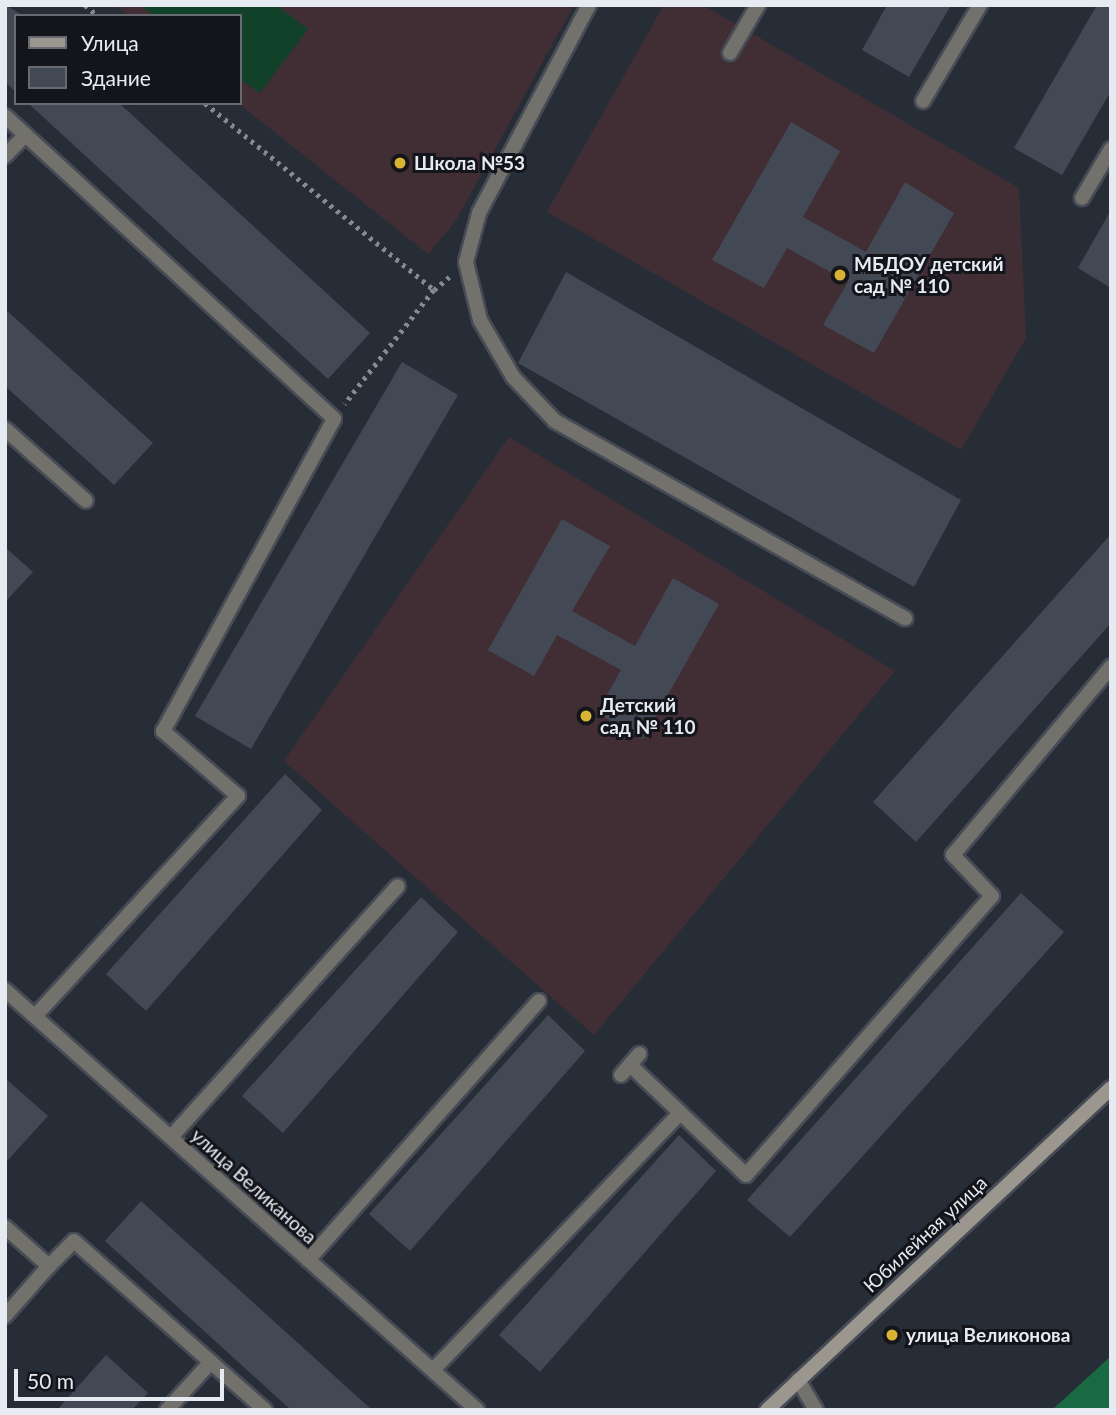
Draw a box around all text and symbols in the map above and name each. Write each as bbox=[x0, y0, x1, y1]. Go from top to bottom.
legend bbox=[14, 14, 242, 105]
text: Улица bbox=[81, 30, 139, 55]
text: Здание bbox=[81, 65, 151, 90]
place label: Школа №53 bbox=[414, 152, 525, 174]
marker: Школа №53 bbox=[392, 155, 408, 171]
place label: МБДОУ детский сад № 110 bbox=[854, 253, 1004, 297]
marker: МБДОУ детский сад № 110 bbox=[832, 267, 848, 283]
place label: Детский сад № 110 bbox=[600, 694, 695, 738]
marker: Детский сад № 110 bbox=[578, 708, 594, 724]
street label: улица Великанова bbox=[187, 1124, 321, 1248]
street label: Юбилейная улица bbox=[859, 1171, 991, 1297]
place label: улица Великонова bbox=[906, 1324, 1070, 1346]
marker: улица Великонова bbox=[884, 1327, 900, 1343]
scale bar bbox=[18, 1356, 228, 1400]
text: 50 m bbox=[27, 1368, 74, 1393]

